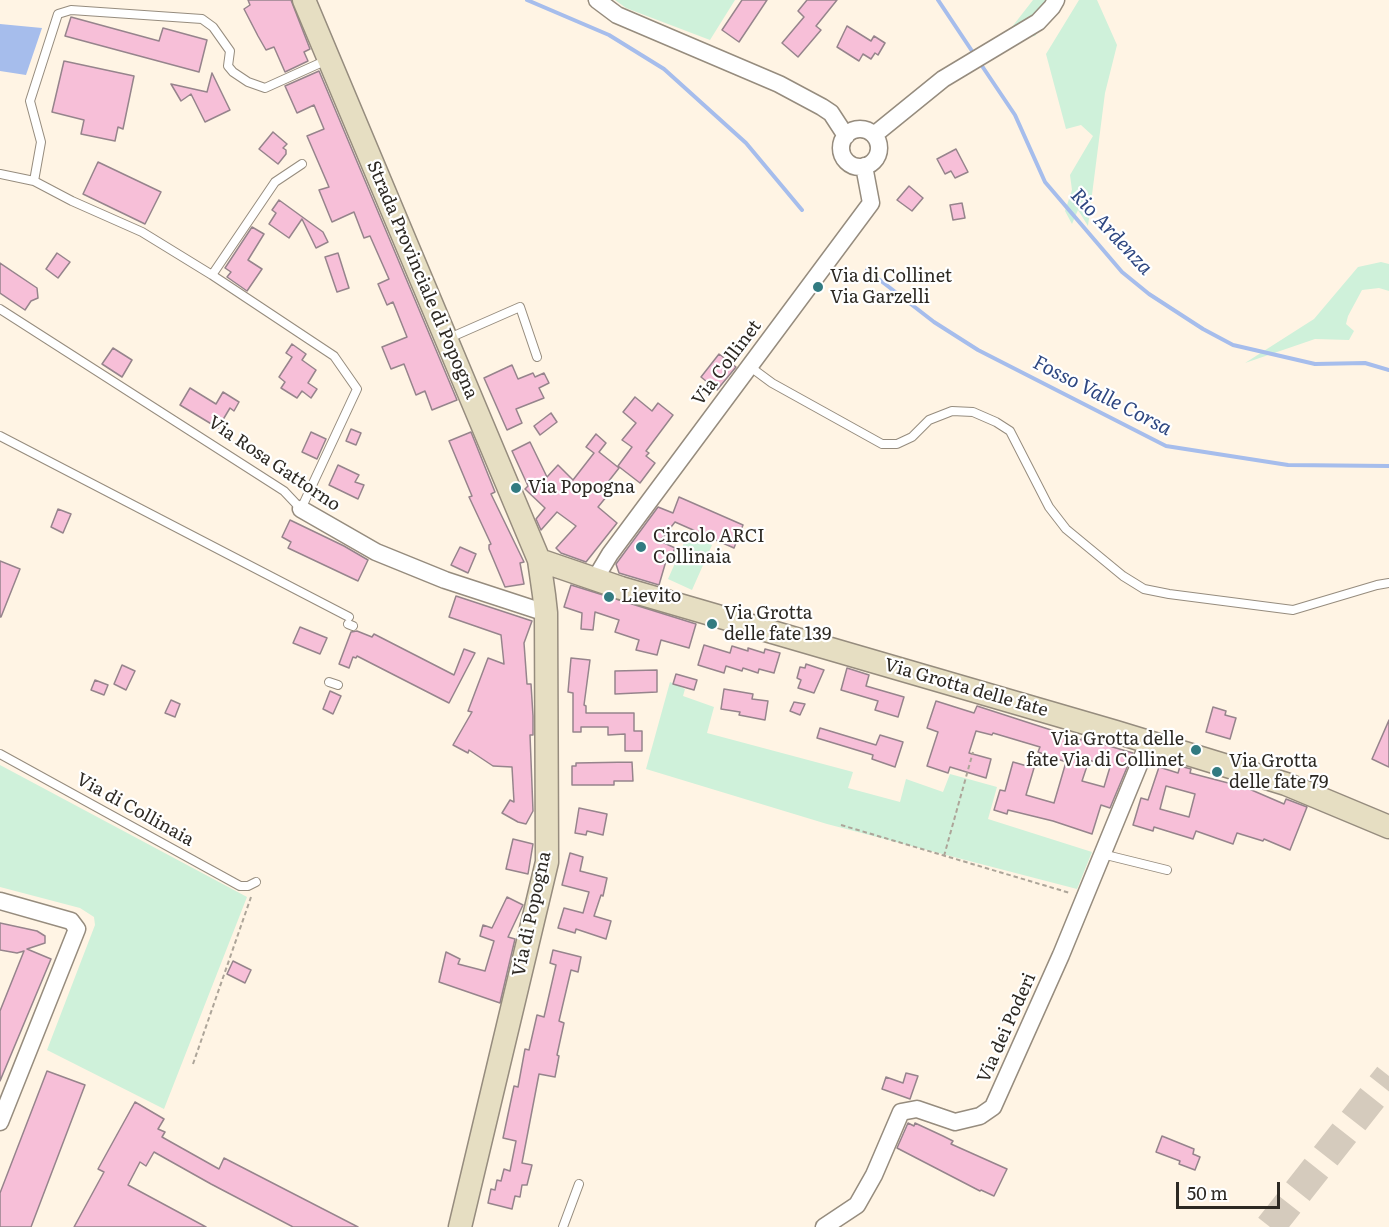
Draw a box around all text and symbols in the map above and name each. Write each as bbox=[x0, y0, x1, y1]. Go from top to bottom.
street label: Strada Provinciale di Popogna bbox=[362, 158, 482, 402]
water label: Rio Ardenza bbox=[1065, 184, 1157, 280]
place label: Via di Collinet Via Garzelli bbox=[830, 266, 952, 308]
marker: Via di Collinet Via Garzelli bbox=[811, 280, 825, 294]
street label: Via Collinet bbox=[688, 316, 766, 410]
water label: Fosso Valle Corsa bbox=[1029, 351, 1175, 441]
street label: Via Rosa Gattorno bbox=[204, 412, 344, 516]
place label: Via Popogna bbox=[528, 477, 635, 499]
marker: Via Popogna bbox=[509, 481, 523, 495]
place label: Circolo ARCI Collinaia bbox=[653, 526, 765, 568]
marker: Circolo ARCI Collinaia bbox=[634, 540, 648, 554]
place label: Lievito bbox=[621, 586, 681, 608]
marker: Lievito bbox=[602, 590, 616, 604]
place label: Via Grotta delle fate 139 bbox=[724, 603, 831, 646]
marker: Via Grotta delle fate 139 bbox=[705, 617, 719, 631]
street label: Via Grotta delle fate bbox=[882, 654, 1050, 722]
place label: Via Grotta delle fate Via di Collinet bbox=[1026, 729, 1184, 771]
marker: Via Grotta delle fate Via di Collinet bbox=[1189, 743, 1203, 757]
place label: Via Grotta delle fate 79 bbox=[1229, 751, 1328, 794]
marker: Via Grotta delle fate 79 bbox=[1210, 765, 1224, 779]
street label: Via di Collinaia bbox=[72, 769, 198, 851]
street label: Via di Popogna bbox=[508, 849, 556, 979]
street label: Via dei Poderi bbox=[973, 970, 1041, 1086]
scale bar bbox=[1179, 1170, 1282, 1208]
text: 50 m bbox=[1187, 1179, 1228, 1206]

